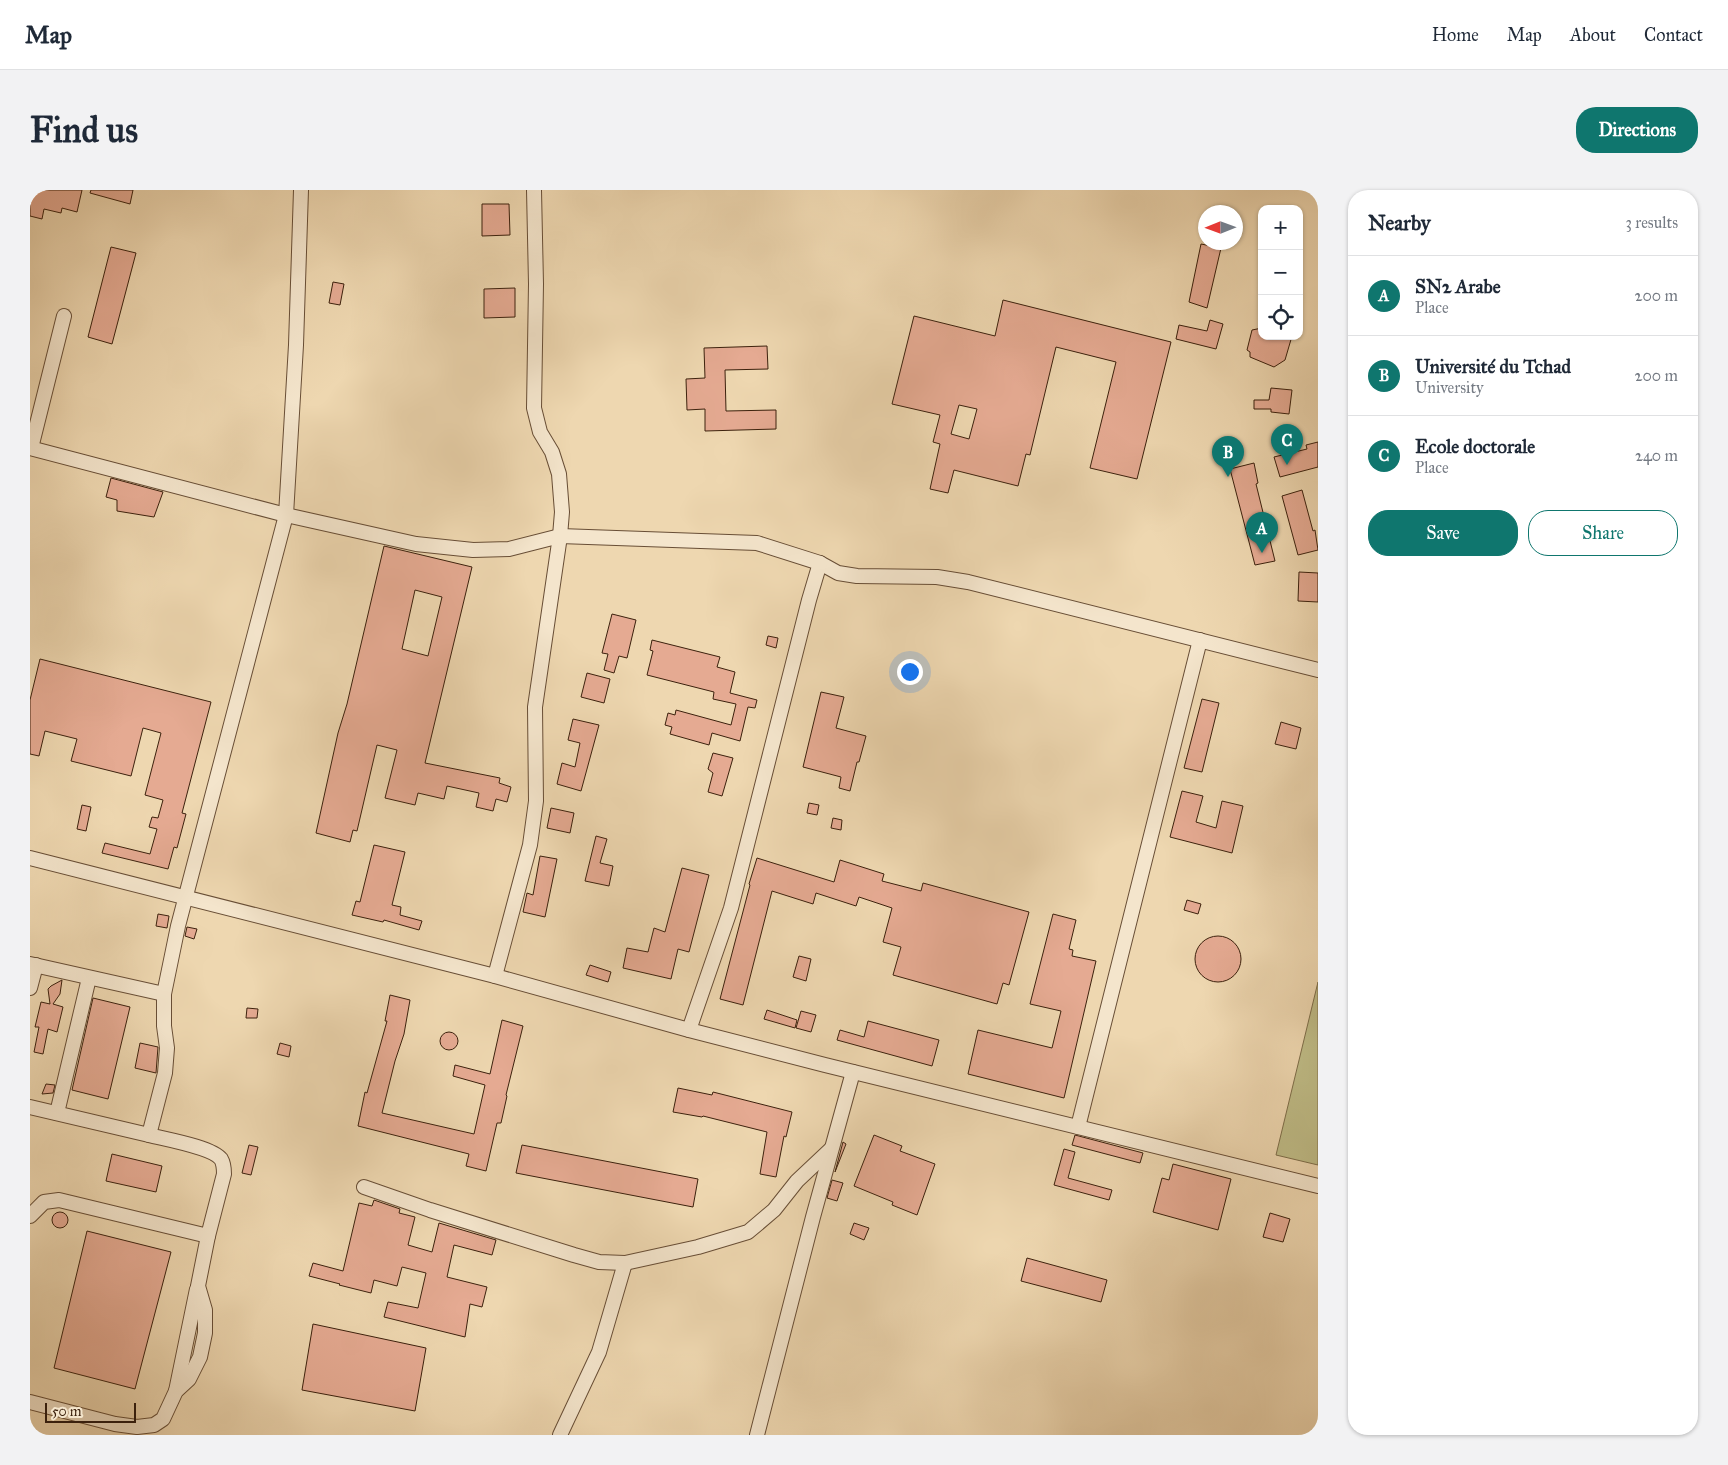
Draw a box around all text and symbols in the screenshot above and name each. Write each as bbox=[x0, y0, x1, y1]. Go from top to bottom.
text: Map bbox=[25, 20, 72, 50]
text: Home bbox=[1432, 24, 1479, 46]
text: Map bbox=[1507, 24, 1542, 46]
text: About bbox=[1570, 24, 1616, 46]
text: Contact bbox=[1644, 24, 1703, 46]
button: Directions bbox=[1576, 107, 1698, 153]
text: Find us bbox=[30, 109, 138, 152]
north arrow bbox=[1198, 205, 1243, 250]
map controls bbox=[1258, 205, 1303, 340]
button: + bbox=[1258, 205, 1303, 250]
text: Nearby bbox=[1368, 210, 1431, 236]
text: 3 results bbox=[1625, 213, 1678, 232]
button: − bbox=[1258, 250, 1303, 295]
text: SN2 Arabe bbox=[1415, 275, 1501, 298]
text: A bbox=[1379, 286, 1389, 305]
text: 200 m bbox=[1635, 286, 1678, 305]
button: locate bbox=[1258, 295, 1303, 340]
text: Place bbox=[1415, 298, 1449, 317]
text: Université du Tchad bbox=[1415, 355, 1571, 378]
text: B bbox=[1379, 366, 1389, 385]
text: 200 m bbox=[1635, 366, 1678, 385]
text: University bbox=[1415, 378, 1484, 397]
pin: C bbox=[1271, 424, 1303, 465]
text: Ecole doctorale bbox=[1415, 435, 1535, 458]
pin: B bbox=[1212, 436, 1244, 477]
text: C bbox=[1379, 446, 1389, 465]
text: 240 m bbox=[1635, 446, 1678, 465]
text: Place bbox=[1415, 458, 1449, 477]
button: Save bbox=[1368, 510, 1518, 556]
button: Share bbox=[1528, 510, 1678, 556]
pin: A bbox=[1246, 512, 1278, 553]
your location bbox=[897, 659, 923, 685]
scale bar bbox=[45, 1400, 136, 1423]
text: 50 m bbox=[52, 1403, 81, 1420]

